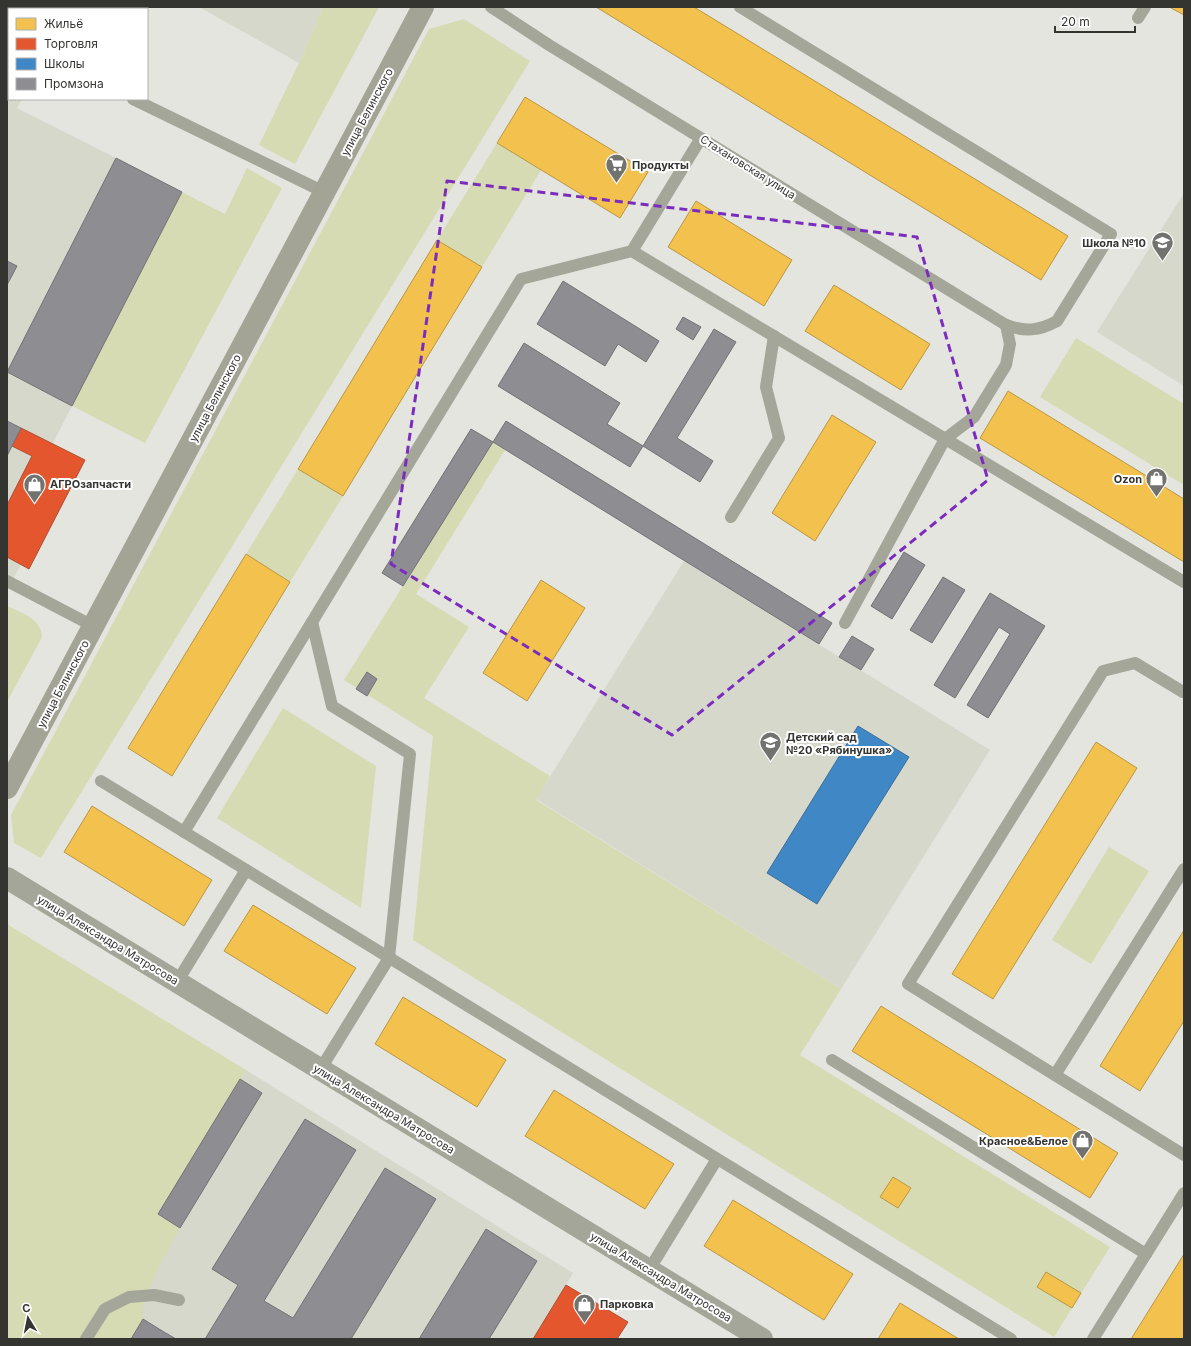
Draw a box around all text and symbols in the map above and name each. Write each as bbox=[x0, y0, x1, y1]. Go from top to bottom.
legend bbox=[8, 8, 148, 100]
scale bar bbox=[1055, 8, 1135, 34]
text: 20 m bbox=[1061, 14, 1090, 29]
text: Жильё bbox=[44, 16, 83, 31]
text: Торговля bbox=[44, 36, 98, 51]
text: Школы bbox=[44, 56, 85, 71]
street label: улица Белинского bbox=[338, 66, 396, 158]
text: Промзона bbox=[44, 76, 104, 91]
street label: Стахановская улица bbox=[698, 132, 798, 202]
supermarket icon: Продукты bbox=[604, 152, 630, 185]
place label: Продукты bbox=[632, 158, 689, 172]
school or university icon: Школа №10 bbox=[1149, 230, 1175, 263]
place label: Школа №10 bbox=[1082, 236, 1146, 250]
street label: улица Белинского bbox=[186, 352, 244, 444]
shop icon: Ozon bbox=[1144, 466, 1170, 499]
shop icon: АГРОзапчасти bbox=[22, 471, 48, 504]
place label: Ozon bbox=[1114, 472, 1142, 486]
place label: АГРОзапчасти bbox=[50, 477, 131, 491]
street label: улица Белинского bbox=[34, 638, 92, 730]
school or university icon: Детский сад №20 «Рябинушка» bbox=[757, 730, 783, 763]
place label: Детский сад №20 «Рябинушка» bbox=[786, 730, 892, 757]
street label: улица Александра Матросова bbox=[35, 892, 181, 988]
street label: улица Александра Матросова bbox=[311, 1061, 457, 1157]
shop icon: Красное&Белое bbox=[1070, 1128, 1096, 1161]
place label: Красное&Белое bbox=[979, 1134, 1068, 1148]
street label: улица Александра Матросова bbox=[588, 1229, 734, 1325]
shop icon: Парковка bbox=[571, 1291, 597, 1324]
place label: Парковка bbox=[600, 1297, 654, 1311]
north arrow bbox=[8, 1298, 48, 1338]
text: С bbox=[21, 1301, 31, 1316]

